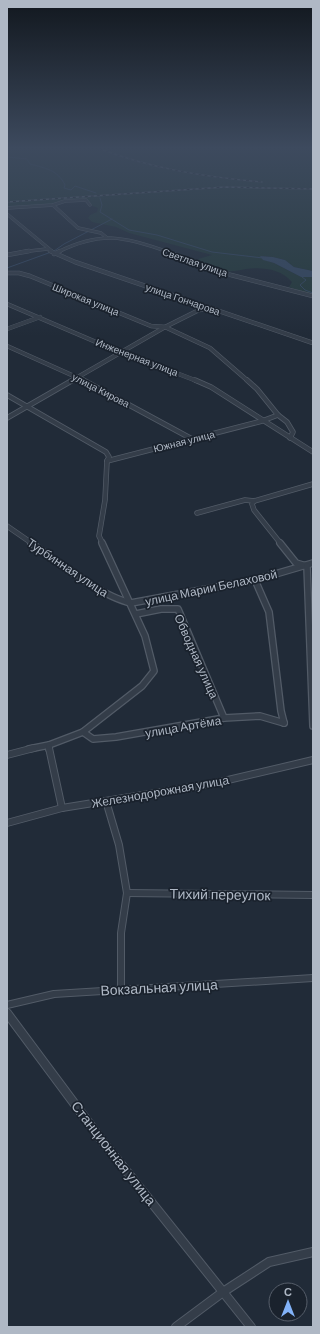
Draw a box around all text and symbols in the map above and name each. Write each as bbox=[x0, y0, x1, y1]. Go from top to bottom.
street label: Светлая улица bbox=[161, 245, 230, 279]
street label: Широкая улица bbox=[51, 280, 122, 318]
street label: улица Гончарова bbox=[144, 281, 222, 318]
street label: Инженерная улица bbox=[94, 336, 180, 378]
street label: улица Кирова bbox=[70, 370, 132, 410]
street label: Южная улица bbox=[152, 427, 216, 454]
street label: Турбинная улица bbox=[24, 535, 111, 600]
street label: улица Марии Белаховой bbox=[144, 566, 279, 609]
street label: Обводная улица bbox=[171, 612, 222, 701]
street label: улица Артёма bbox=[144, 712, 223, 741]
street label: Железнодорожная улица bbox=[90, 772, 230, 811]
street label: Тихий переулок bbox=[169, 885, 271, 903]
street label: Вокзальная улица bbox=[100, 975, 218, 999]
street label: Станционная улица bbox=[68, 1097, 160, 1209]
north arrow bbox=[268, 1282, 308, 1322]
text: С bbox=[284, 1285, 292, 1298]

